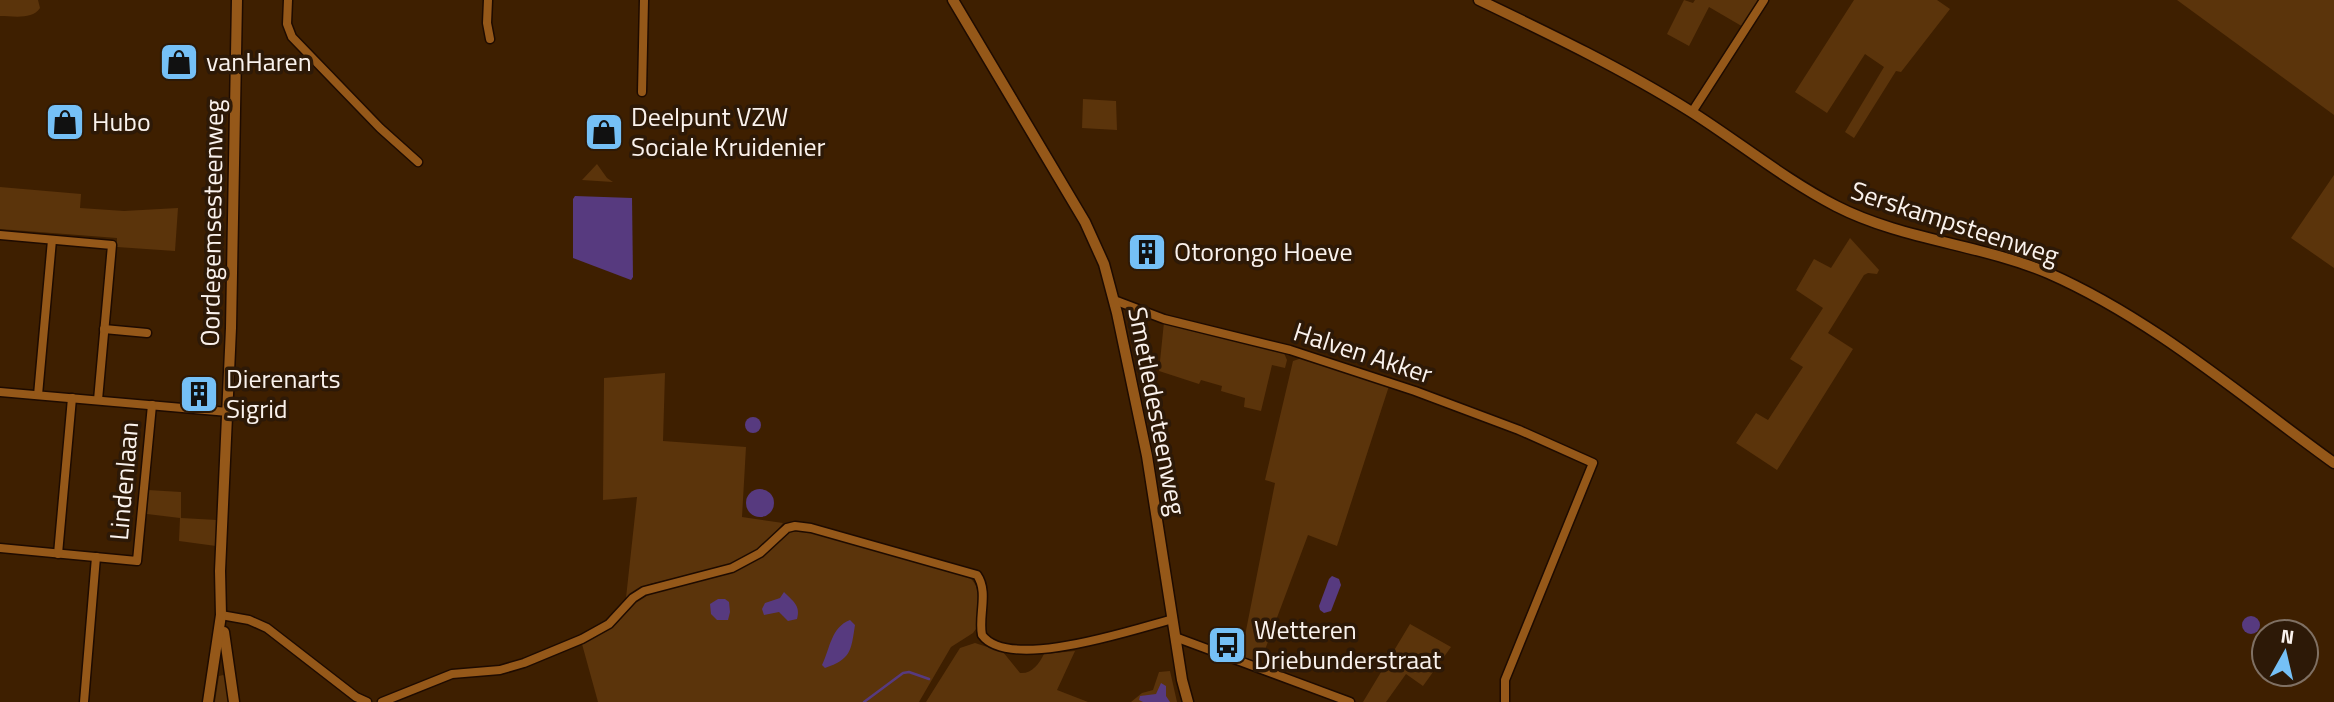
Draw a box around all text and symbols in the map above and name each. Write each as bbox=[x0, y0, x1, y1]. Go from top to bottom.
shop icon: vanHaren bbox=[158, 41, 200, 83]
place label: vanHaren bbox=[206, 42, 312, 81]
place label: Deelpunt VZW Sociale Kruidenier bbox=[631, 97, 826, 166]
street label: Oordegemsesteenweg bbox=[190, 99, 233, 347]
shop icon: Hubo bbox=[44, 101, 86, 143]
place label: Hubo bbox=[92, 102, 151, 141]
shop icon: Deelpunt VZW Sociale Kruidenier bbox=[583, 111, 625, 153]
street label: Serskampsteenweg bbox=[1846, 171, 2064, 275]
building icon: Otorongo Hoeve bbox=[1126, 231, 1168, 273]
place label: Otorongo Hoeve bbox=[1174, 232, 1353, 271]
street label: Smetledesteenweg bbox=[1118, 303, 1197, 518]
street label: Halven Akker bbox=[1289, 312, 1438, 393]
place label: Dierenarts Sigrid bbox=[226, 359, 341, 428]
building icon: Dierenarts Sigrid bbox=[178, 373, 220, 415]
street label: Lindenlaan bbox=[99, 420, 148, 542]
place label: Wetteren Driebunderstraat bbox=[1254, 610, 1441, 679]
north arrow bbox=[2250, 618, 2320, 688]
text: N bbox=[2279, 620, 2296, 651]
bus stop icon: Wetteren Driebunderstraat bbox=[1206, 624, 1248, 666]

